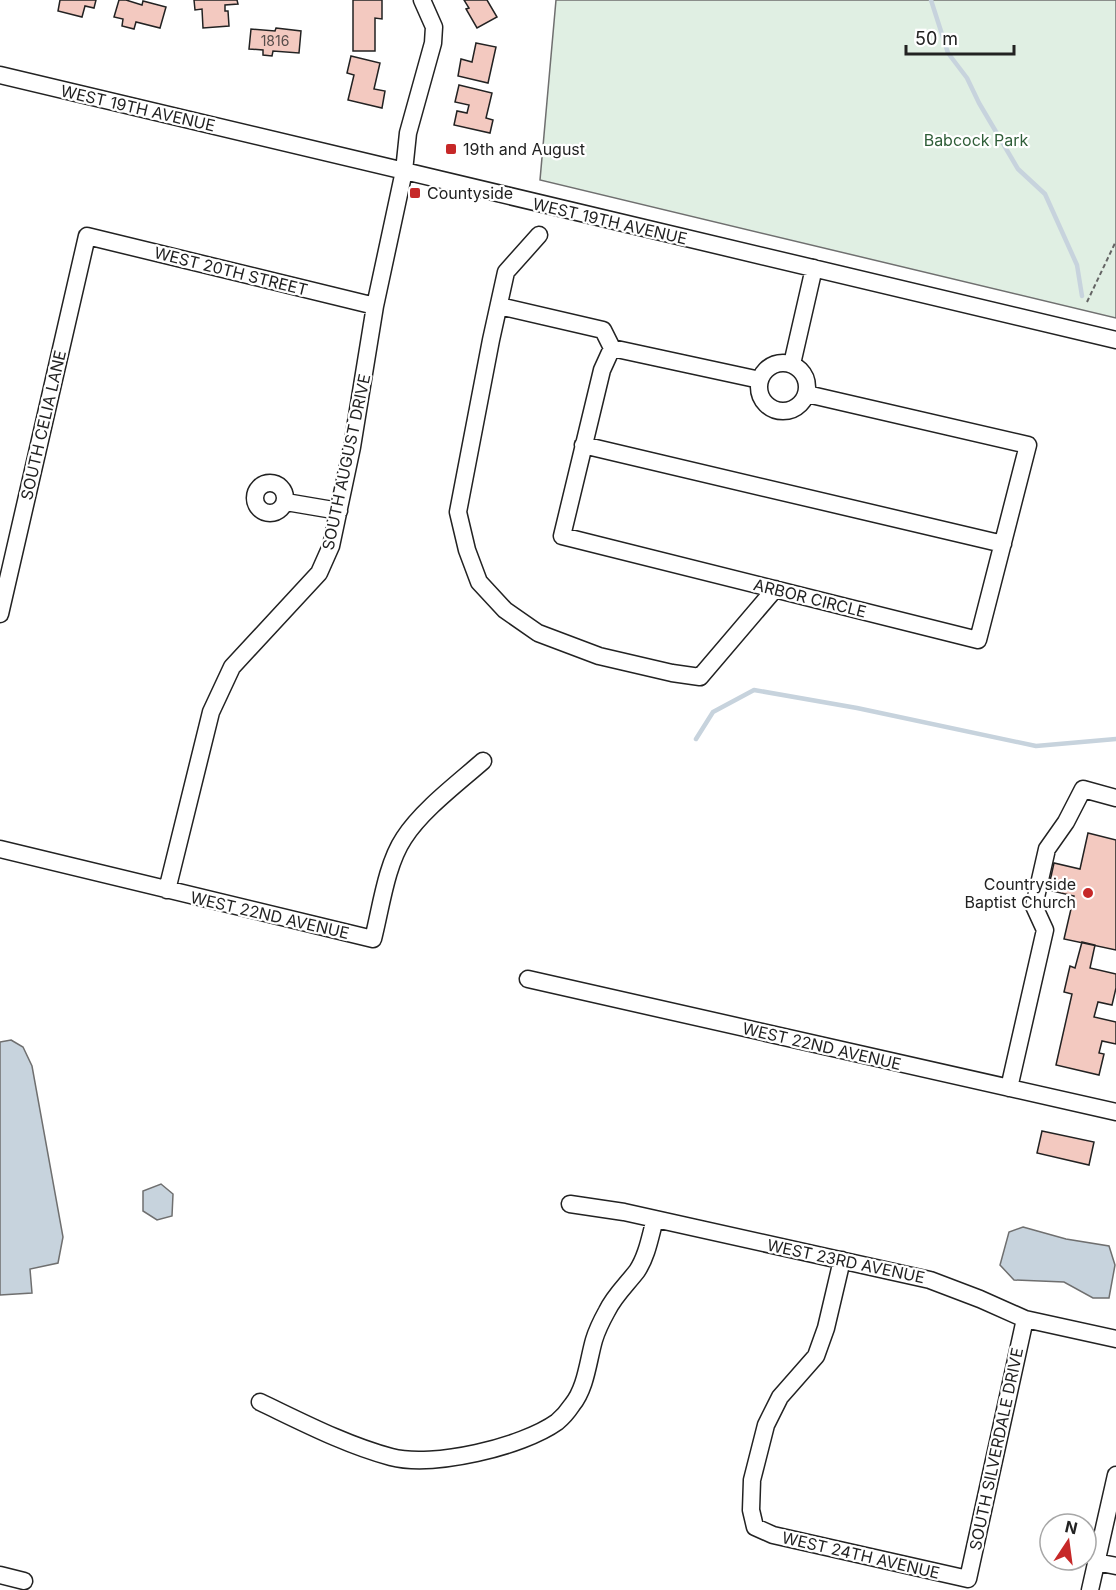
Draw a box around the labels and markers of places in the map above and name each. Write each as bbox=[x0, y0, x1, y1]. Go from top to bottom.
place label: 19th and August bbox=[463, 139, 585, 159]
marker: 19th and August bbox=[444, 142, 458, 156]
place label: Countyside bbox=[427, 183, 513, 203]
marker: Countyside bbox=[408, 186, 422, 200]
place label: Countryside Baptist Church bbox=[964, 874, 1076, 912]
marker: Countryside Baptist Church bbox=[1081, 886, 1095, 900]

